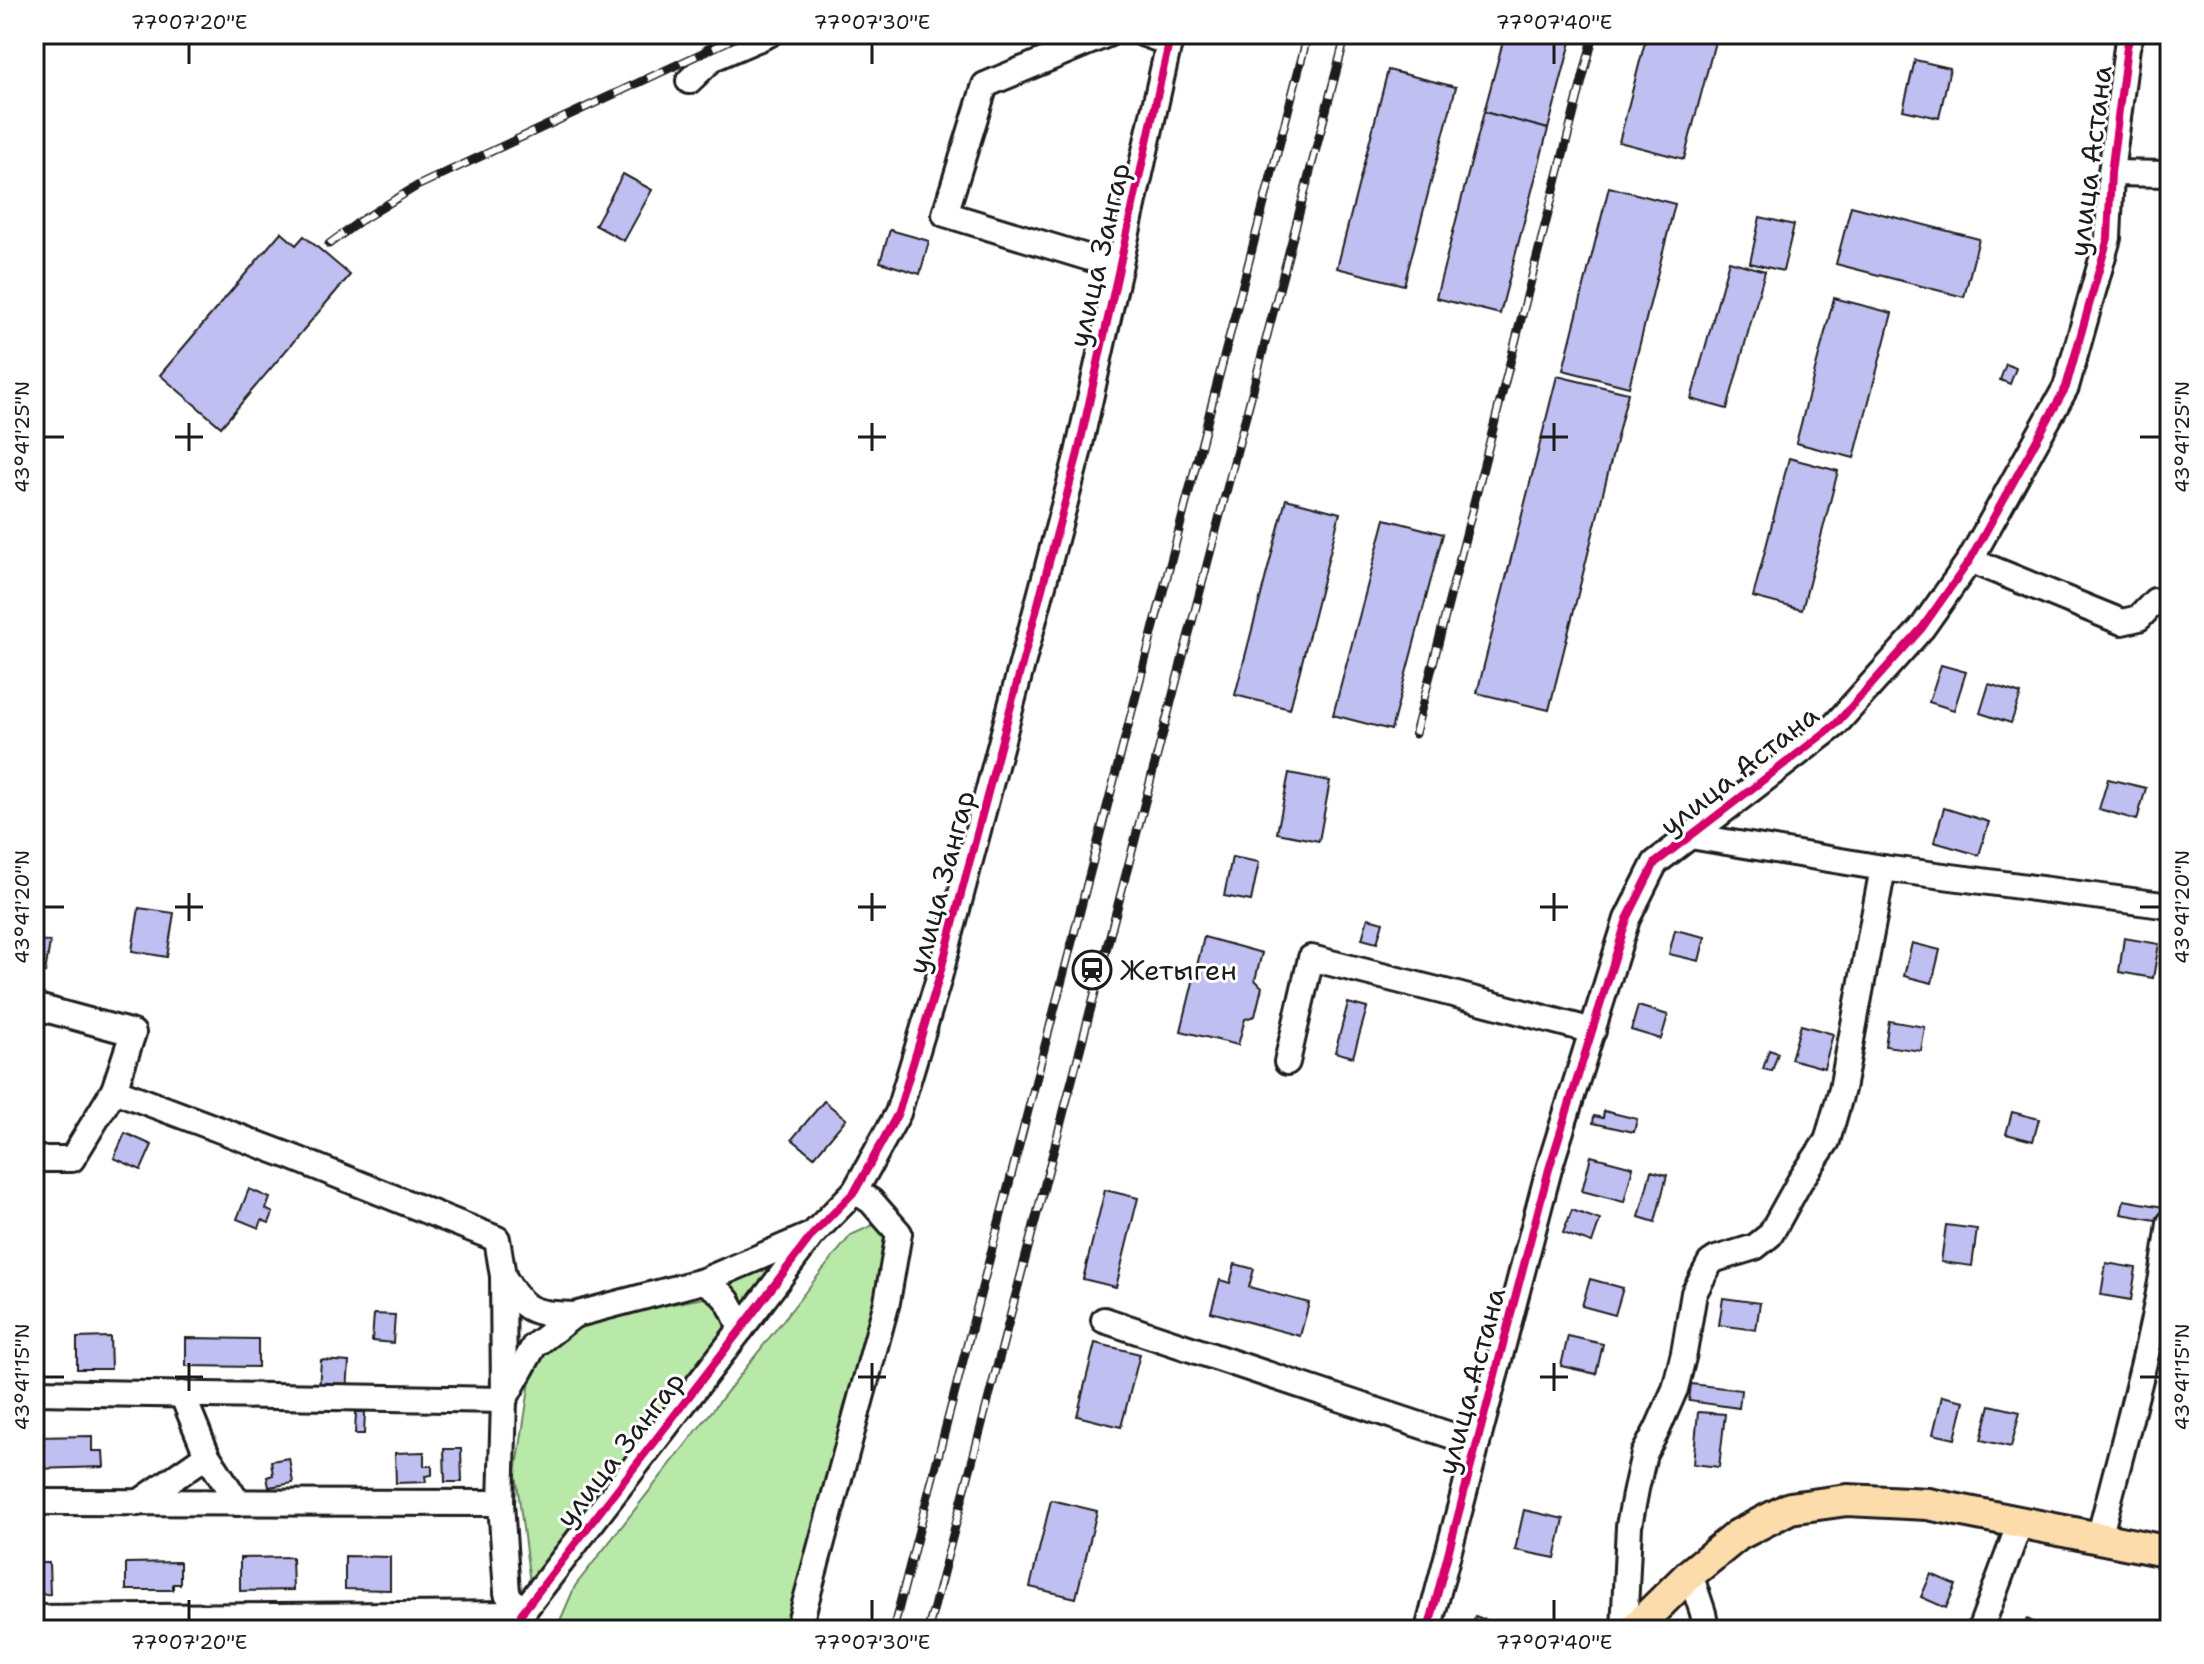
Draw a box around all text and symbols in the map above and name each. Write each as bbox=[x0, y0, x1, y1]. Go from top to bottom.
text: 77°07'20"E bbox=[131, 9, 247, 35]
text: 77°07'30"E bbox=[814, 9, 930, 35]
text: 77°07'40"E bbox=[1496, 9, 1612, 35]
street label: улица Астана bbox=[2059, 63, 2121, 259]
street label: улица Зангар bbox=[1059, 159, 1139, 351]
text: 43°41'25"N bbox=[9, 381, 35, 493]
text: 43°41'25"N bbox=[2169, 381, 2195, 493]
street label: улица Астана bbox=[1652, 696, 1826, 844]
street label: улица Зангар bbox=[898, 786, 984, 978]
text: 43°41'20"N bbox=[9, 850, 35, 964]
text: 43°41'20"N bbox=[2169, 850, 2195, 964]
station icon: Жетыген bbox=[1071, 949, 1113, 991]
place label: Жетыген bbox=[1120, 951, 1237, 989]
street label: улица Астана bbox=[1428, 1283, 1514, 1479]
text: 43°41'15"N bbox=[9, 1324, 35, 1430]
text: 43°41'15"N bbox=[2169, 1324, 2195, 1430]
street label: улица Зангар bbox=[547, 1363, 693, 1535]
text: 77°07'20"E bbox=[131, 1629, 247, 1655]
text: 77°07'30"E bbox=[814, 1629, 930, 1655]
text: 77°07'40"E bbox=[1496, 1629, 1612, 1655]

